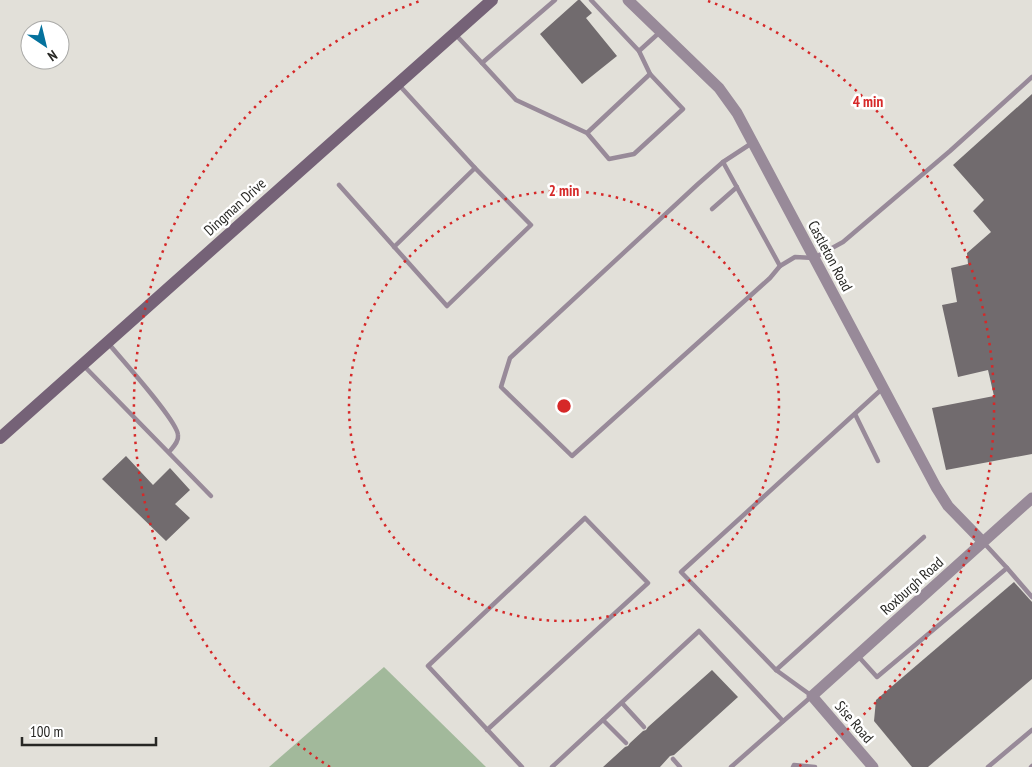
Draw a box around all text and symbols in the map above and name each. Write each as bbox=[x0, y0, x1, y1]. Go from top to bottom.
north arrow bbox=[20, 20, 70, 70]
text: N bbox=[44, 46, 61, 65]
text: 4 min bbox=[853, 92, 883, 111]
street label: Dingman Drive bbox=[200, 174, 270, 239]
text: 2 min bbox=[549, 181, 579, 200]
street label: Castleton Road bbox=[804, 217, 857, 294]
centre of rings bbox=[555, 397, 573, 415]
street label: Roxburgh Road bbox=[876, 552, 947, 619]
street label: Sise Road bbox=[831, 697, 878, 747]
scale bar bbox=[22, 714, 156, 746]
text: 100 m bbox=[30, 722, 63, 741]

